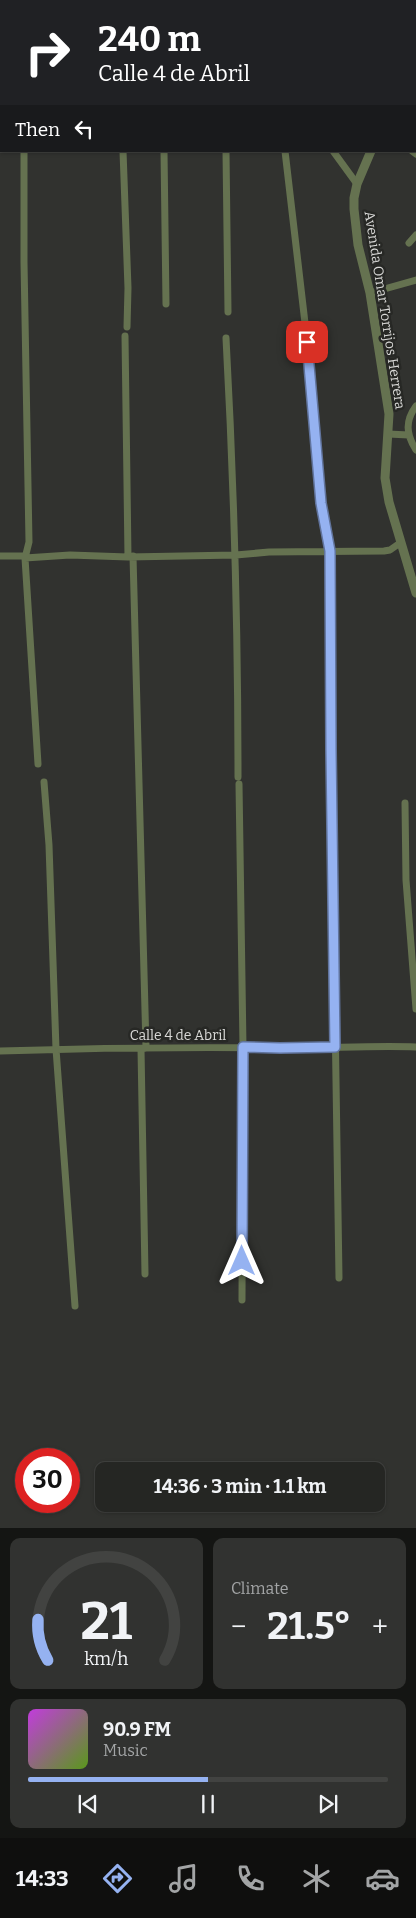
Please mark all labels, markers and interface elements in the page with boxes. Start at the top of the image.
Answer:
text: 240 m [98,18,201,60]
icon: right [15,20,80,85]
text: Calle 4 de Abril [98,60,250,87]
icon: left [70,115,98,143]
text: Then [15,118,60,141]
street label: Avenida Omar Torrijos Herrera [360,210,409,411]
pin [286,321,328,363]
icon: arrive [293,328,321,356]
street label: Calle 4 de Abril [130,1027,226,1044]
position arrow [215,1234,267,1286]
speed limit sign: 30 [15,1448,80,1513]
text: 14:36 · 3 min · 1.1 km [154,1475,326,1498]
text: Climate [231,1579,289,1598]
text: 21 [81,1590,133,1653]
text: 21.5° [267,1603,351,1649]
text: − [231,1610,246,1643]
text: + [372,1610,388,1643]
text: km/h [84,1648,129,1670]
text: 90.9 FM [103,1718,171,1741]
text: Music [103,1741,148,1760]
icon: previous [74,1790,102,1818]
icon: pause [194,1790,222,1818]
icon: next [314,1790,342,1818]
icon: directions [100,1861,135,1896]
icon: music [166,1861,201,1896]
icon: phone [233,1861,268,1896]
icon: climate [299,1861,334,1896]
icon: car [365,1861,400,1896]
text: 14:33 [16,1865,69,1892]

